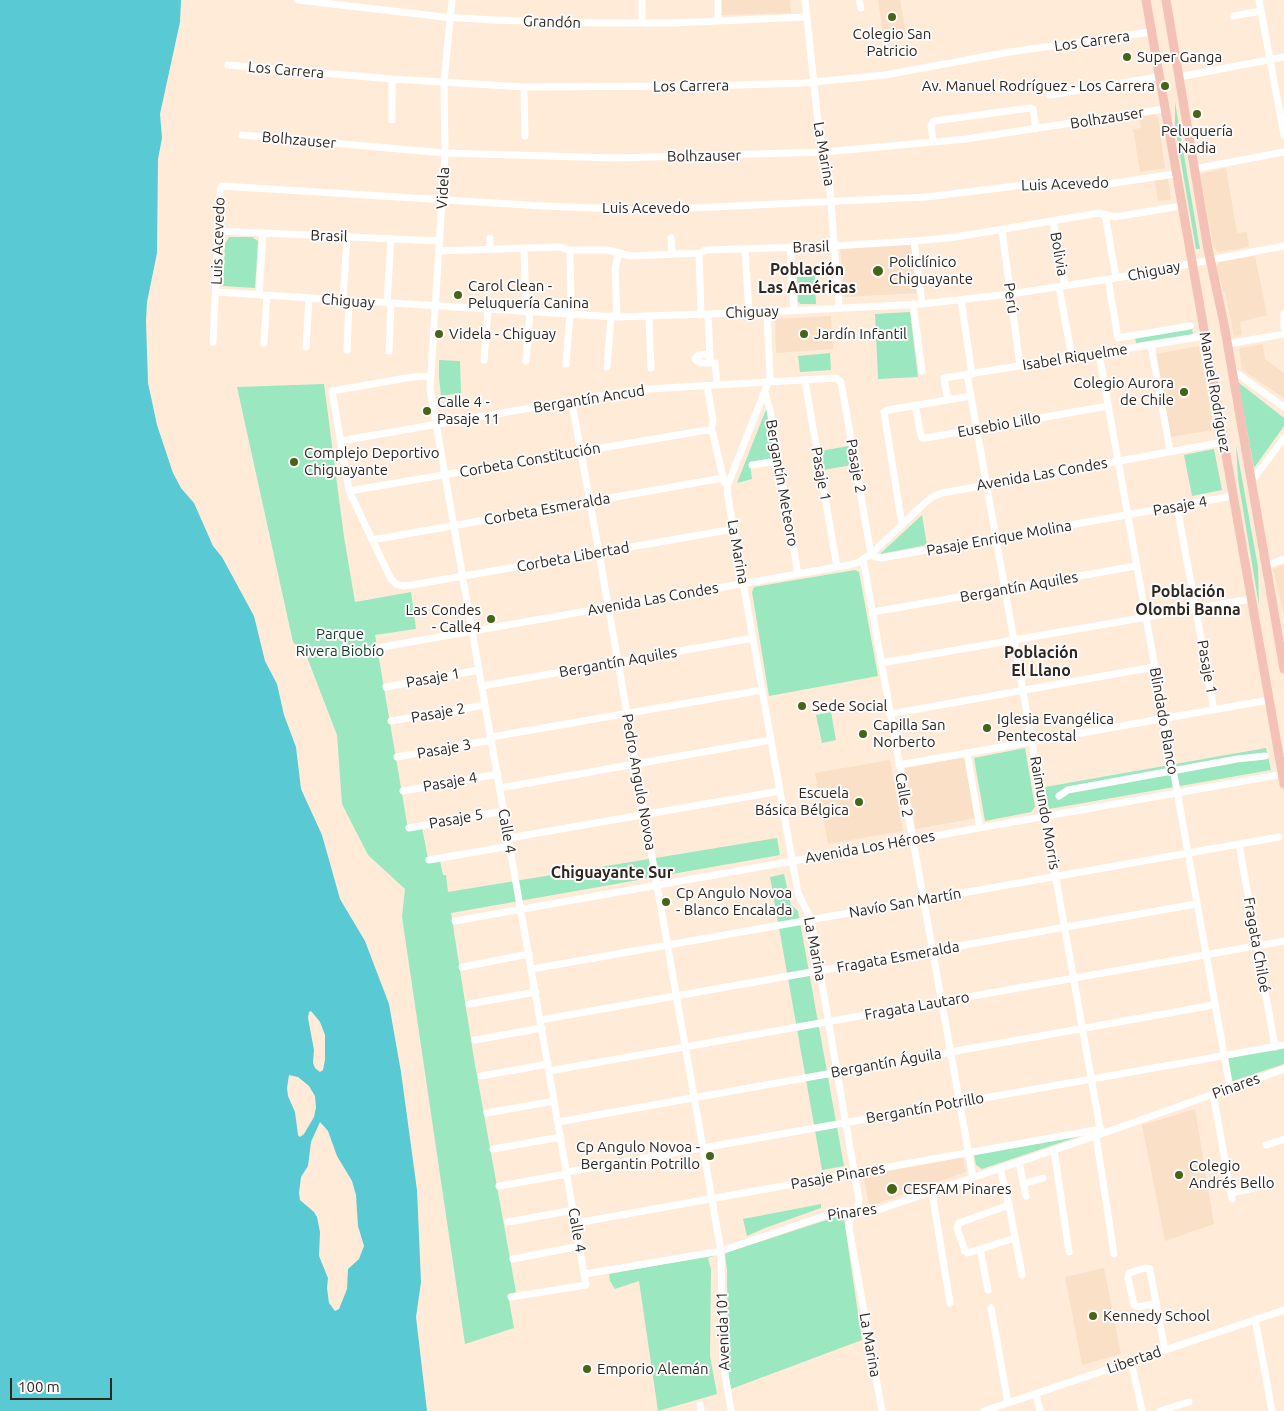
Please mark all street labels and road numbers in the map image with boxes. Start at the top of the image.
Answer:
street label: Grandón [523,12,581,32]
street label: Los Carrera [1053,27,1131,55]
street label: Los Carrera [247,58,325,82]
street label: Los Carrera [653,76,729,96]
street label: Bolhzauser [1069,103,1145,133]
street label: La Marina [809,120,839,188]
street label: Bolhzauser [261,128,337,152]
street label: Bolhzauser [667,146,741,166]
street label: Videla [433,166,453,210]
street label: Luis Acevedo [1021,173,1109,195]
street label: Luis Acevedo [207,197,229,285]
street label: Luis Acevedo [602,199,690,217]
street label: Brasil [310,226,348,246]
street label: Bolivia [1046,231,1072,277]
street label: Brasil [792,237,830,257]
street label: Chiguay [1126,257,1182,285]
street label: Perú [1000,281,1022,315]
street label: Chiguay [321,290,375,312]
street label: Chiguay [725,302,779,322]
street label: Manuel Rodríguez [1196,330,1234,454]
street label: Isabel Riquelme [1021,340,1129,374]
street label: Bergantín Ancud [532,381,646,417]
street label: Eusebio Lillo [956,409,1042,441]
street label: Bergantín Meteoro [762,418,802,548]
street label: Pasaje 2 [842,438,870,494]
street label: Corbeta Constitución [458,439,602,481]
street label: Pasaje 1 [807,446,835,502]
street label: Avenida Las Condes [975,454,1109,494]
street label: Corbeta Esmeralda [483,489,611,529]
street label: Pasaje 4 [1152,492,1208,520]
street label: Pasaje Enrique Molina [925,516,1073,560]
street label: La Marina [723,518,753,586]
street label: Corbeta Libertad [515,538,631,576]
street label: Bergantín Aquiles [959,568,1079,606]
street label: Avenida Las Condes [586,579,720,619]
street label: Pasaje 1 [1193,639,1221,695]
street label: Bergantín Aquiles [558,643,678,681]
street label: Pasaje 1 [405,664,461,692]
street label: Blindado Blanco [1146,666,1182,776]
street label: Pasaje 2 [410,699,466,727]
street label: Pedro Angulo Novoa [618,712,660,852]
street label: Pasaje 3 [416,735,472,763]
street label: Raimundo Morris [1026,755,1064,871]
street label: Pasaje 4 [422,768,478,796]
street label: Calle 2 [891,771,917,819]
street label: Pasaje 5 [428,805,484,833]
street label: Calle 4 [494,807,520,855]
street label: Avenida Los Héroes [804,827,936,867]
street label: Navío San Martín [847,884,963,922]
street label: Fragata Chiloé [1240,896,1274,994]
street label: La Marina [800,915,830,983]
street label: Fragata Esmeralda [835,937,961,977]
street label: Fragata Lautaro [863,988,971,1024]
street label: Bergantín Águila [829,1044,943,1082]
street label: Pinares [1210,1069,1262,1103]
street label: Bergantín Potrillo [865,1089,985,1127]
street label: Pasaje Pinares [789,1159,887,1193]
street label: Pinares [826,1200,878,1224]
street label: Calle 4 [564,1206,590,1254]
street label: Avenida101 [713,1291,733,1371]
street label: La Marina [855,1311,885,1379]
street label: Libertad [1104,1342,1164,1378]

